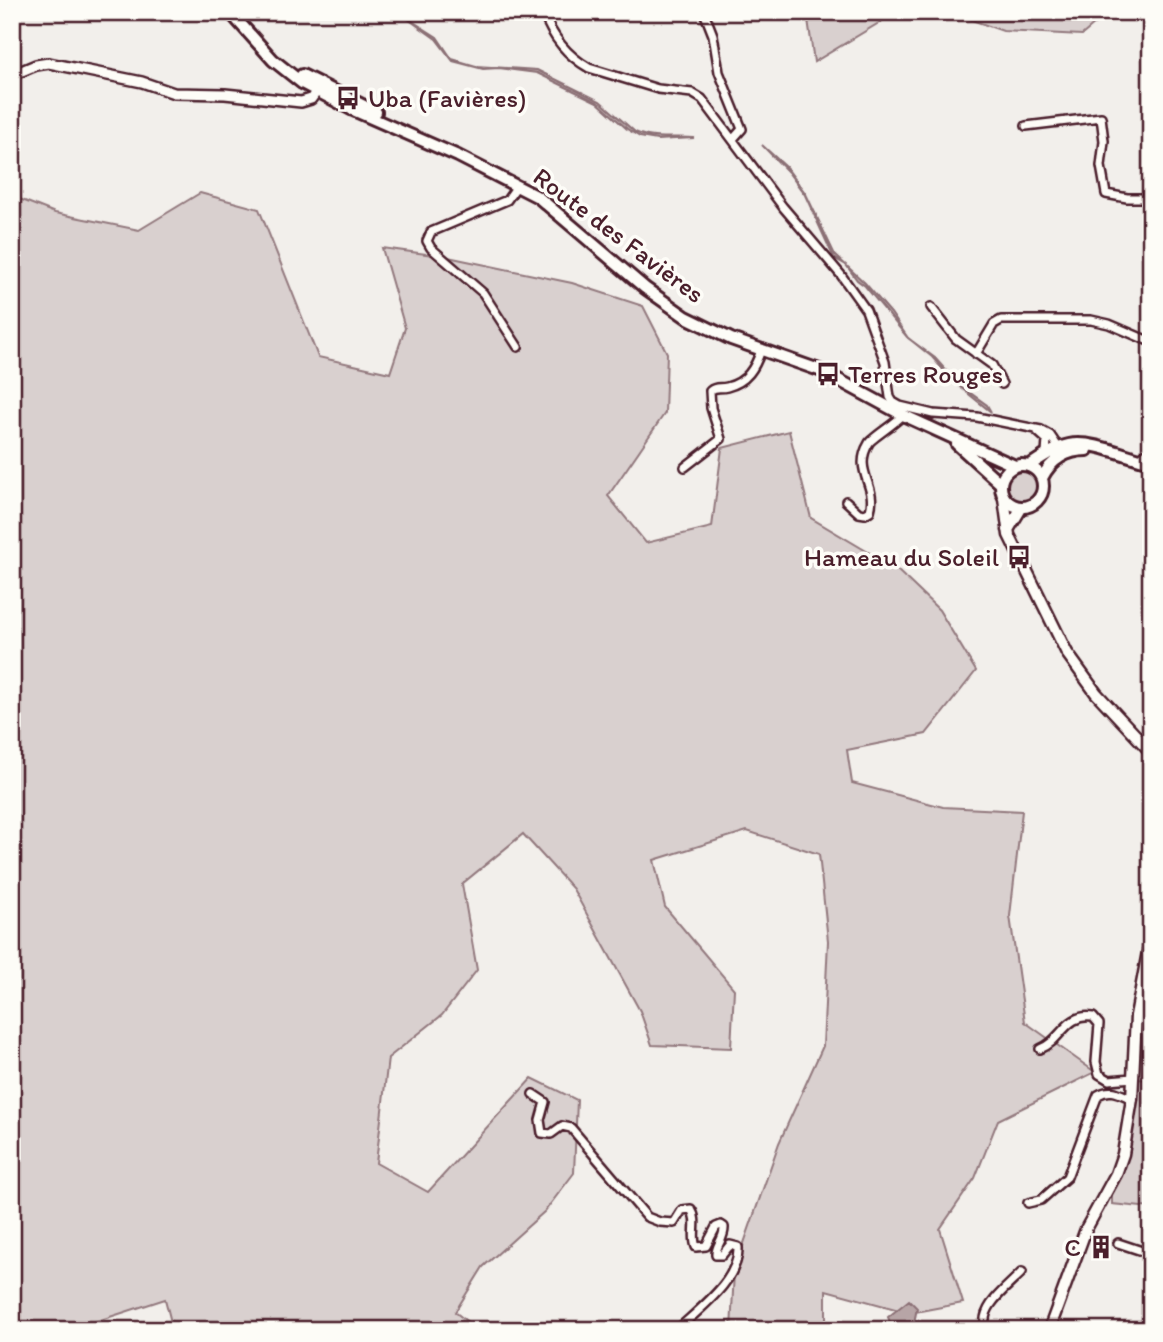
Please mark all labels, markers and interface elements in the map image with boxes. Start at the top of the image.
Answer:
place label: Uba (Favières) [368,82,527,114]
bus stop icon: Uba (Favières) [334,84,362,112]
street label: Route des Favières [527,160,711,310]
place label: Terres Rouges [848,358,1003,390]
bus stop icon: Terres Rouges [814,360,842,388]
place label: Hameau du Soleil [804,541,999,573]
bus stop icon: Hameau du Soleil [1005,543,1033,571]
place label: C [1064,1231,1081,1263]
building icon: C [1087,1233,1115,1261]

